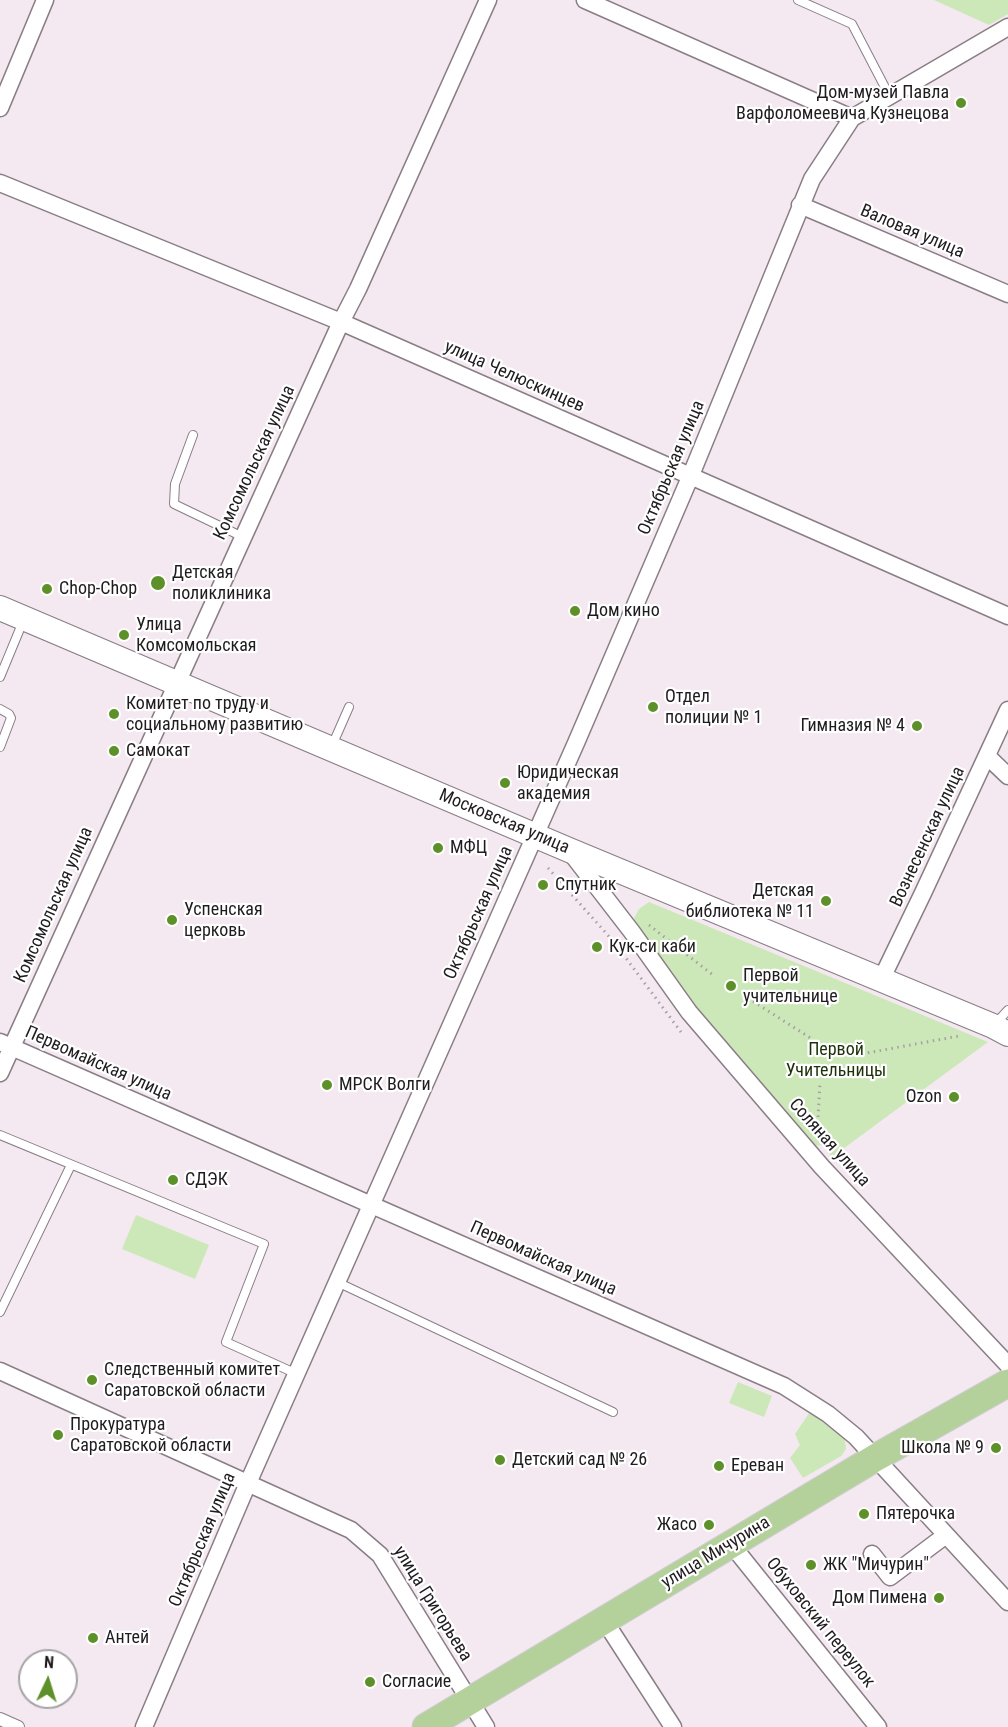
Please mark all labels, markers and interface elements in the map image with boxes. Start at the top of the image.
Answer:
place label: Дом-музей Павла Варфоломеевича Кузнецова [736,82,949,124]
marker: Дом-музей Павла Варфоломеевича Кузнецова [954,96,968,110]
street label: Валовая улица [857,200,967,264]
street label: улица Челюскинцев [441,336,587,418]
street label: Комсомольская улица [210,382,300,544]
street label: Октябрьская улица [634,398,710,538]
place label: Детская поликлиника [172,562,271,604]
marker: Детская поликлиника [149,574,167,592]
place label: Chop-Chop [59,578,137,600]
marker: Chop-Chop [40,582,54,596]
place label: Дом кино [587,600,660,622]
marker: Дом кино [568,604,582,618]
place label: Улица Комсомольская [136,614,256,656]
marker: Улица Комсомольская [117,628,131,642]
place label: Отдел полиции № 1 [665,686,762,728]
place label: Комитет по труду и социальному развитию [126,693,303,736]
marker: Отдел полиции № 1 [646,700,660,714]
marker: Комитет по труду и социальному развитию [107,707,121,721]
place label: Гимназия № 4 [800,715,905,737]
marker: Гимназия № 4 [910,719,924,733]
place label: Самокат [126,740,190,762]
marker: Самокат [107,744,121,758]
place label: Юридическая академия [517,762,619,804]
street label: Вознесенская улица [886,763,970,911]
marker: Юридическая академия [498,776,512,790]
street label: Московская улица [436,785,572,859]
street label: Комсомольская улица [10,824,98,986]
place label: МФЦ [450,837,487,859]
marker: МФЦ [431,841,445,855]
street label: Октябрьская улица [440,843,518,983]
place label: Спутник [555,874,616,896]
marker: Спутник [536,878,550,892]
place label: Детская библиотека № 11 [686,880,814,922]
marker: Детская библиотека № 11 [819,894,833,908]
place label: Успенская церковь [184,899,263,942]
marker: Успенская церковь [165,913,179,927]
place label: Кук-си каби [609,936,696,958]
marker: Кук-си каби [590,940,604,954]
place label: Первой учительнице [743,965,838,1008]
marker: Первой учительнице [724,979,738,993]
street label: Первомайская улица [21,1022,175,1106]
park label: Первой Учительницы [786,1039,886,1082]
place label: МРСК Волги [339,1074,431,1096]
marker: МРСК Волги [320,1078,334,1092]
place label: Ozon [906,1086,942,1108]
marker: Ozon [947,1090,961,1104]
street label: Соляная улица [784,1094,874,1192]
place label: СДЭК [185,1169,228,1191]
marker: СДЭК [166,1173,180,1187]
street label: Первомайская улица [466,1217,620,1301]
place label: Следственный комитет Саратовской области [104,1359,280,1402]
marker: Следственный комитет Саратовской области [85,1373,99,1387]
place label: Прокуратура Саратовской области [70,1414,231,1456]
marker: Прокуратура Саратовской области [51,1428,65,1442]
place label: Школа № 9 [901,1437,984,1459]
marker: Школа № 9 [989,1441,1003,1455]
place label: Детский сад № 26 [512,1449,647,1471]
marker: Детский сад № 26 [493,1453,507,1467]
place label: Ереван [731,1455,784,1477]
marker: Ереван [712,1459,726,1473]
street label: Октябрьская улица [165,1470,241,1610]
place label: Пятерочка [876,1503,955,1525]
marker: Пятерочка [857,1507,871,1521]
street label: улица Мичурина [658,1512,774,1594]
place label: Жасо [657,1514,697,1536]
marker: Жасо [702,1518,716,1532]
street label: улица Григорьева [388,1542,476,1666]
street label: Обуховский переулок [761,1554,879,1692]
place label: ЖК "Мичурин" [823,1554,929,1576]
marker: ЖК "Мичурин" [804,1558,818,1572]
place label: Дом Пимена [832,1587,927,1609]
marker: Дом Пимена [932,1591,946,1605]
place label: Антей [105,1627,149,1649]
marker: Антей [86,1631,100,1645]
north arrow [18,1649,78,1709]
text: N [44,1653,55,1672]
place label: Согласие [382,1671,451,1693]
marker: Согласие [363,1675,377,1689]

